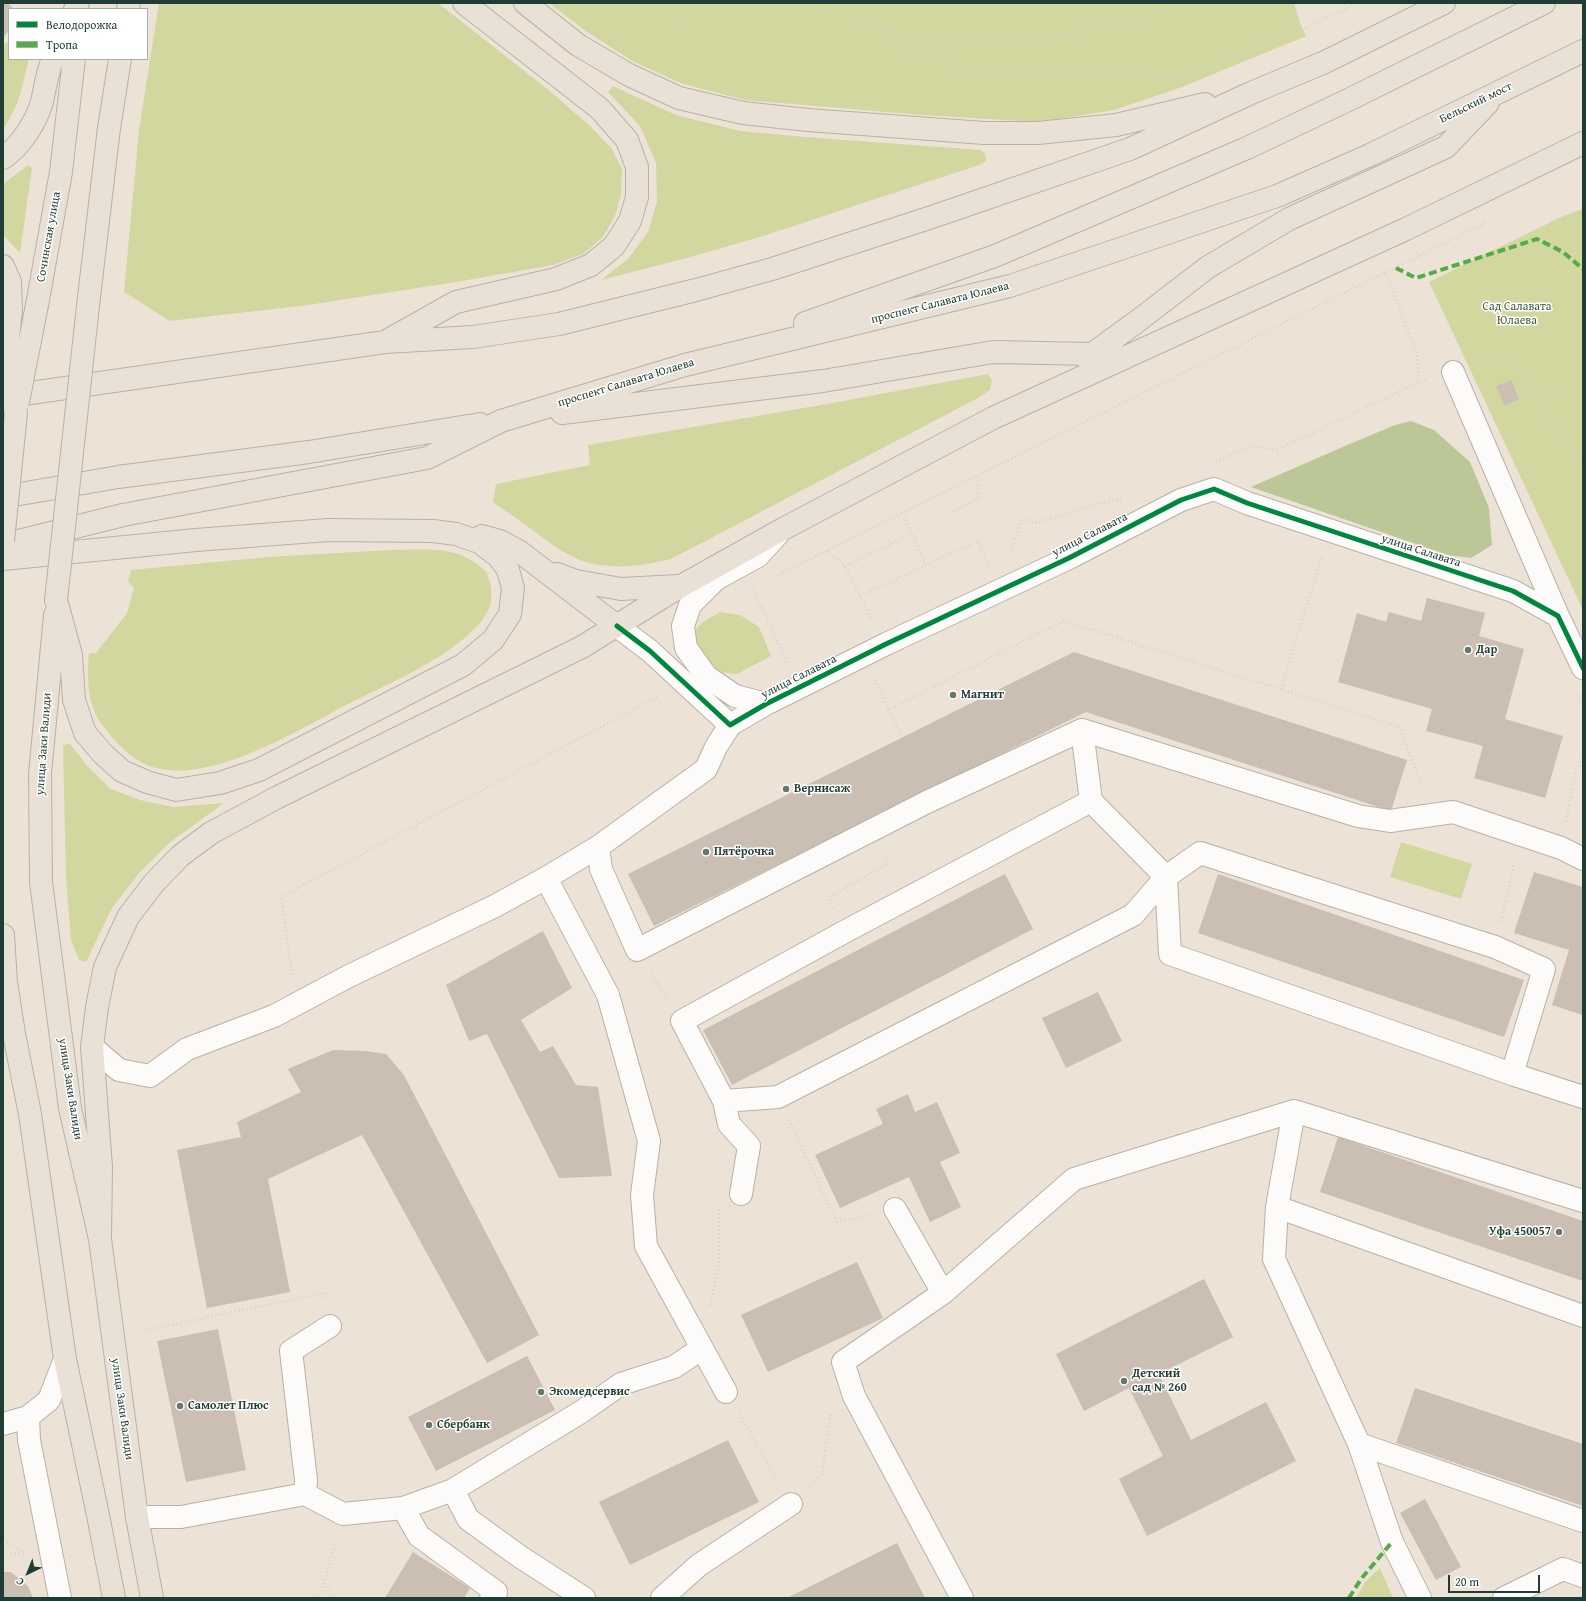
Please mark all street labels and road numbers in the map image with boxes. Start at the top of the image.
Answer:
street label: Бельский мост [1437,79,1515,127]
street label: Сочинская улица [34,191,64,283]
street label: проспект Салавата Юлаева [869,279,1011,327]
street label: проспект Салавата Юлаева [556,355,696,411]
street label: улица Салавата [1050,510,1130,560]
street label: улица Салавата [1379,531,1463,571]
street label: улица Салавата [759,652,839,702]
street label: улица Заки Валиди [33,692,55,796]
street label: улица Заки Валиди [55,1037,85,1141]
street label: улица Заки Валиди [108,1357,136,1461]

